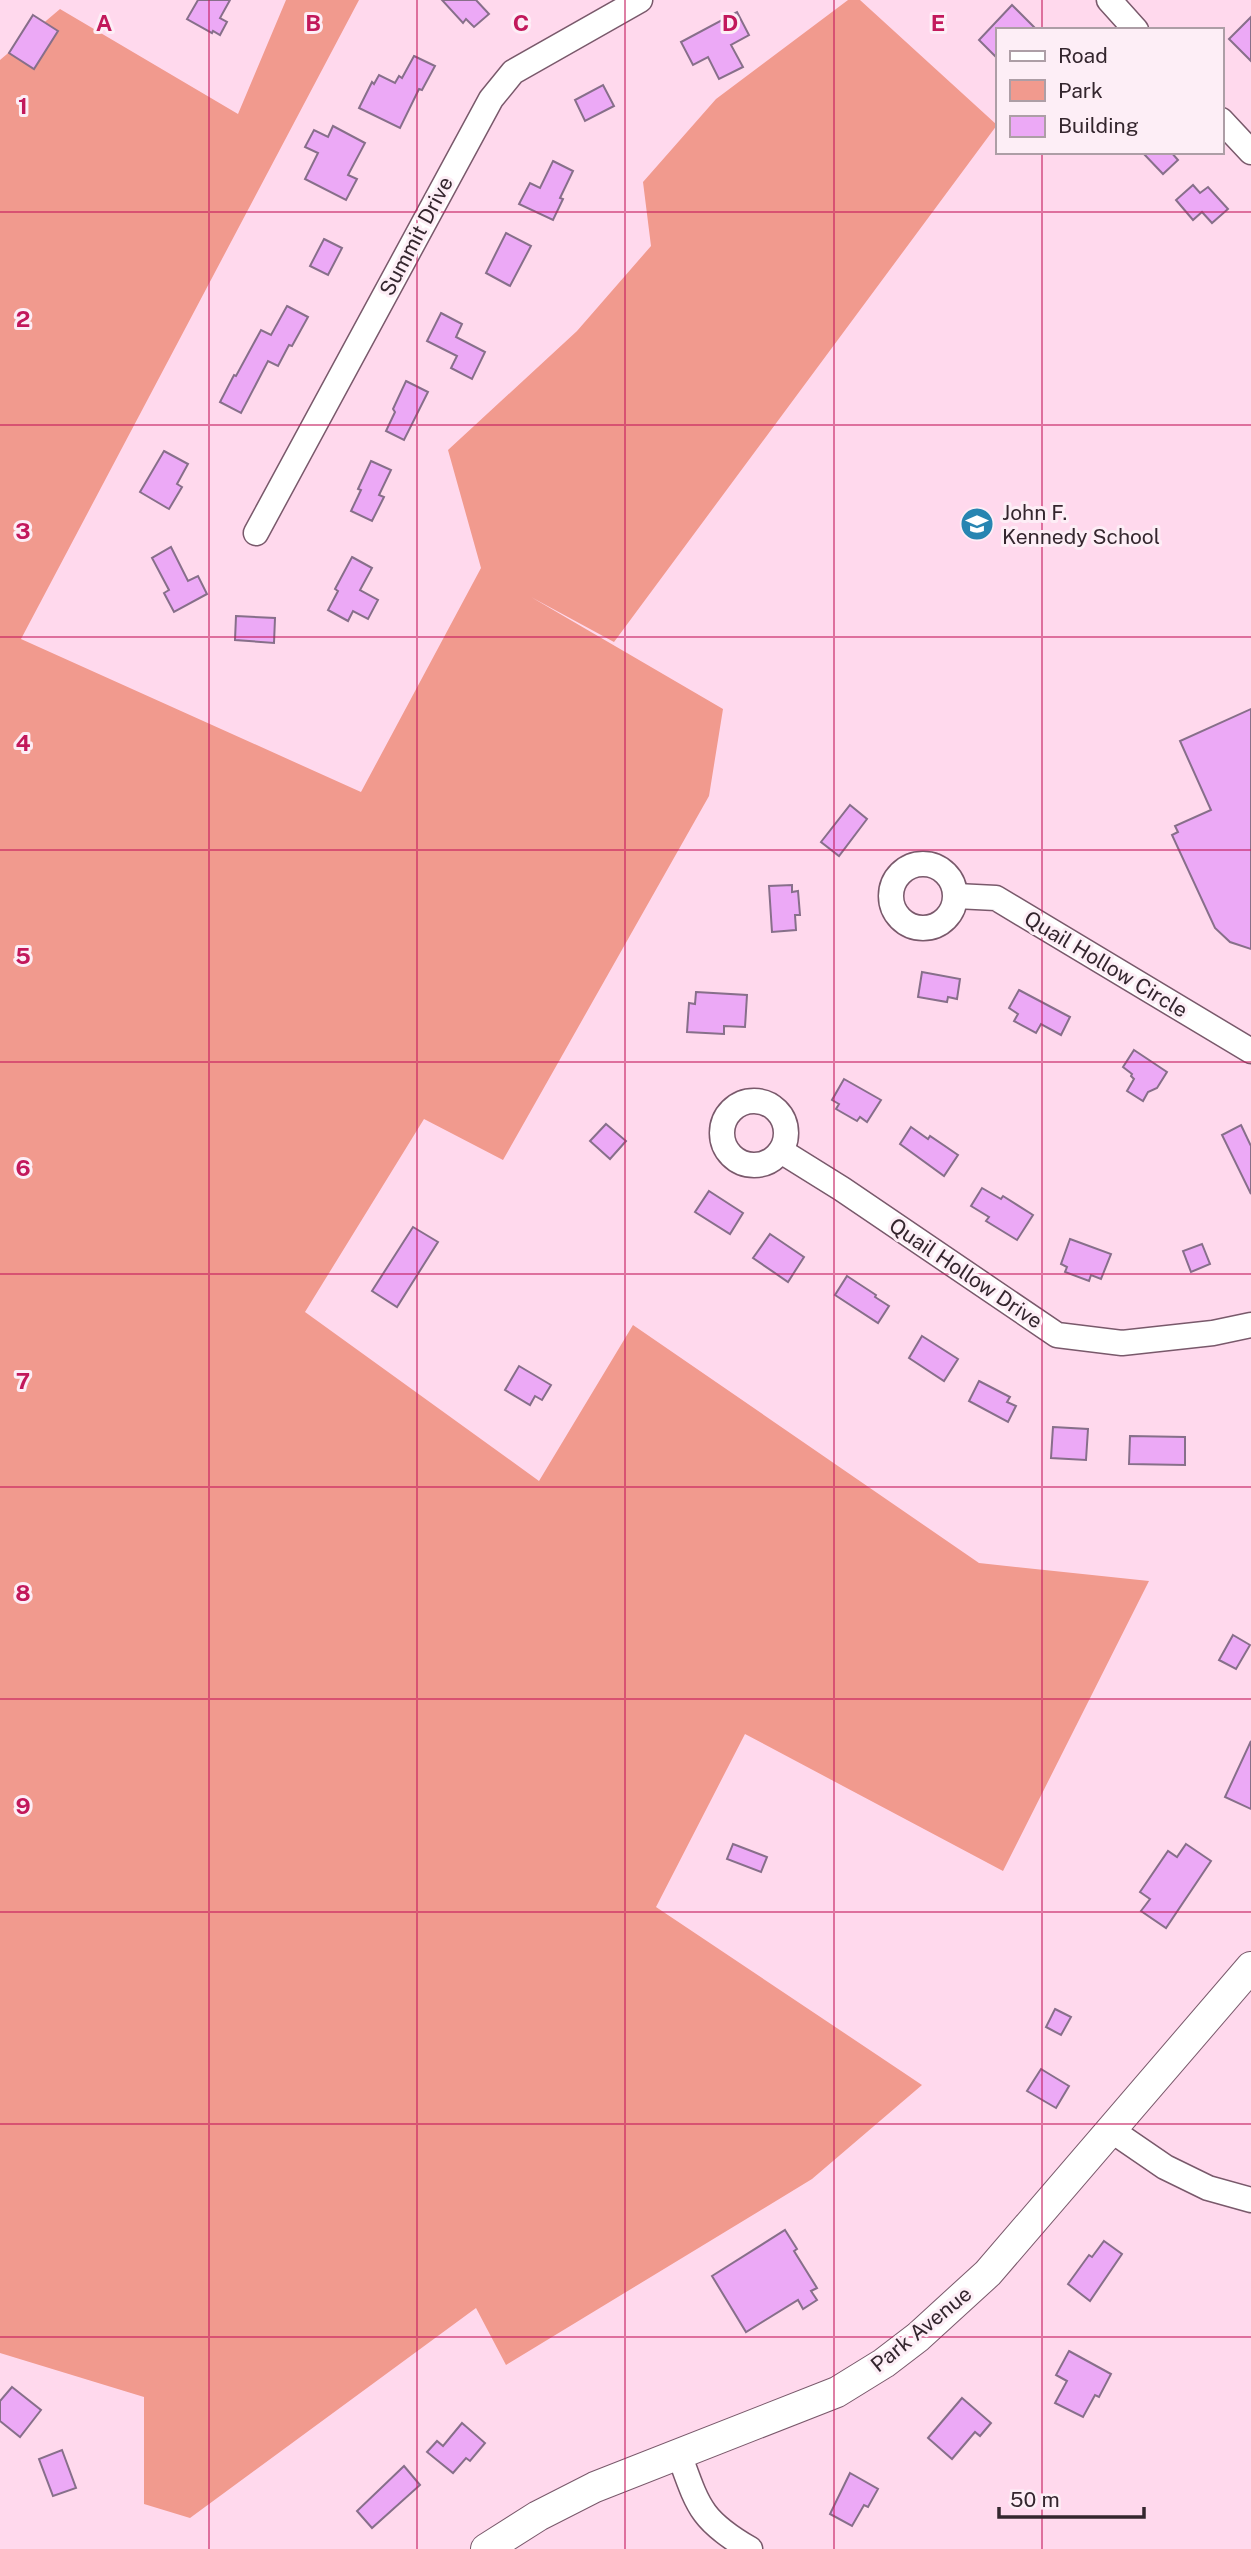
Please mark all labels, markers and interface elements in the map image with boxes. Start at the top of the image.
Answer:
text: A [96,9,113,36]
text: B [305,9,321,36]
text: C [513,9,529,36]
text: D [722,9,738,36]
text: E [931,9,945,36]
legend [996,28,1223,154]
text: Road [1058,43,1108,68]
text: Park [1058,78,1103,103]
text: 1 [18,92,28,119]
text: Building [1058,113,1139,138]
street label: Summit Drive [374,172,458,300]
text: 2 [16,305,30,332]
place label: John F. Kennedy School [1002,500,1160,549]
school or university icon: John F. Kennedy School [958,505,996,543]
text: 3 [15,517,31,544]
text: 4 [15,729,31,756]
street label: Quail Hollow Circle [1020,905,1192,1023]
text: 5 [15,942,31,969]
text: 6 [15,1154,31,1181]
street label: Quail Hollow Drive [885,1212,1047,1334]
text: 7 [16,1367,30,1394]
text: 8 [15,1579,31,1606]
text: 9 [15,1792,31,1819]
street label: Park Avenue [866,2281,976,2377]
scale bar [999,2476,1144,2520]
text: 50 m [1010,2487,1060,2512]

